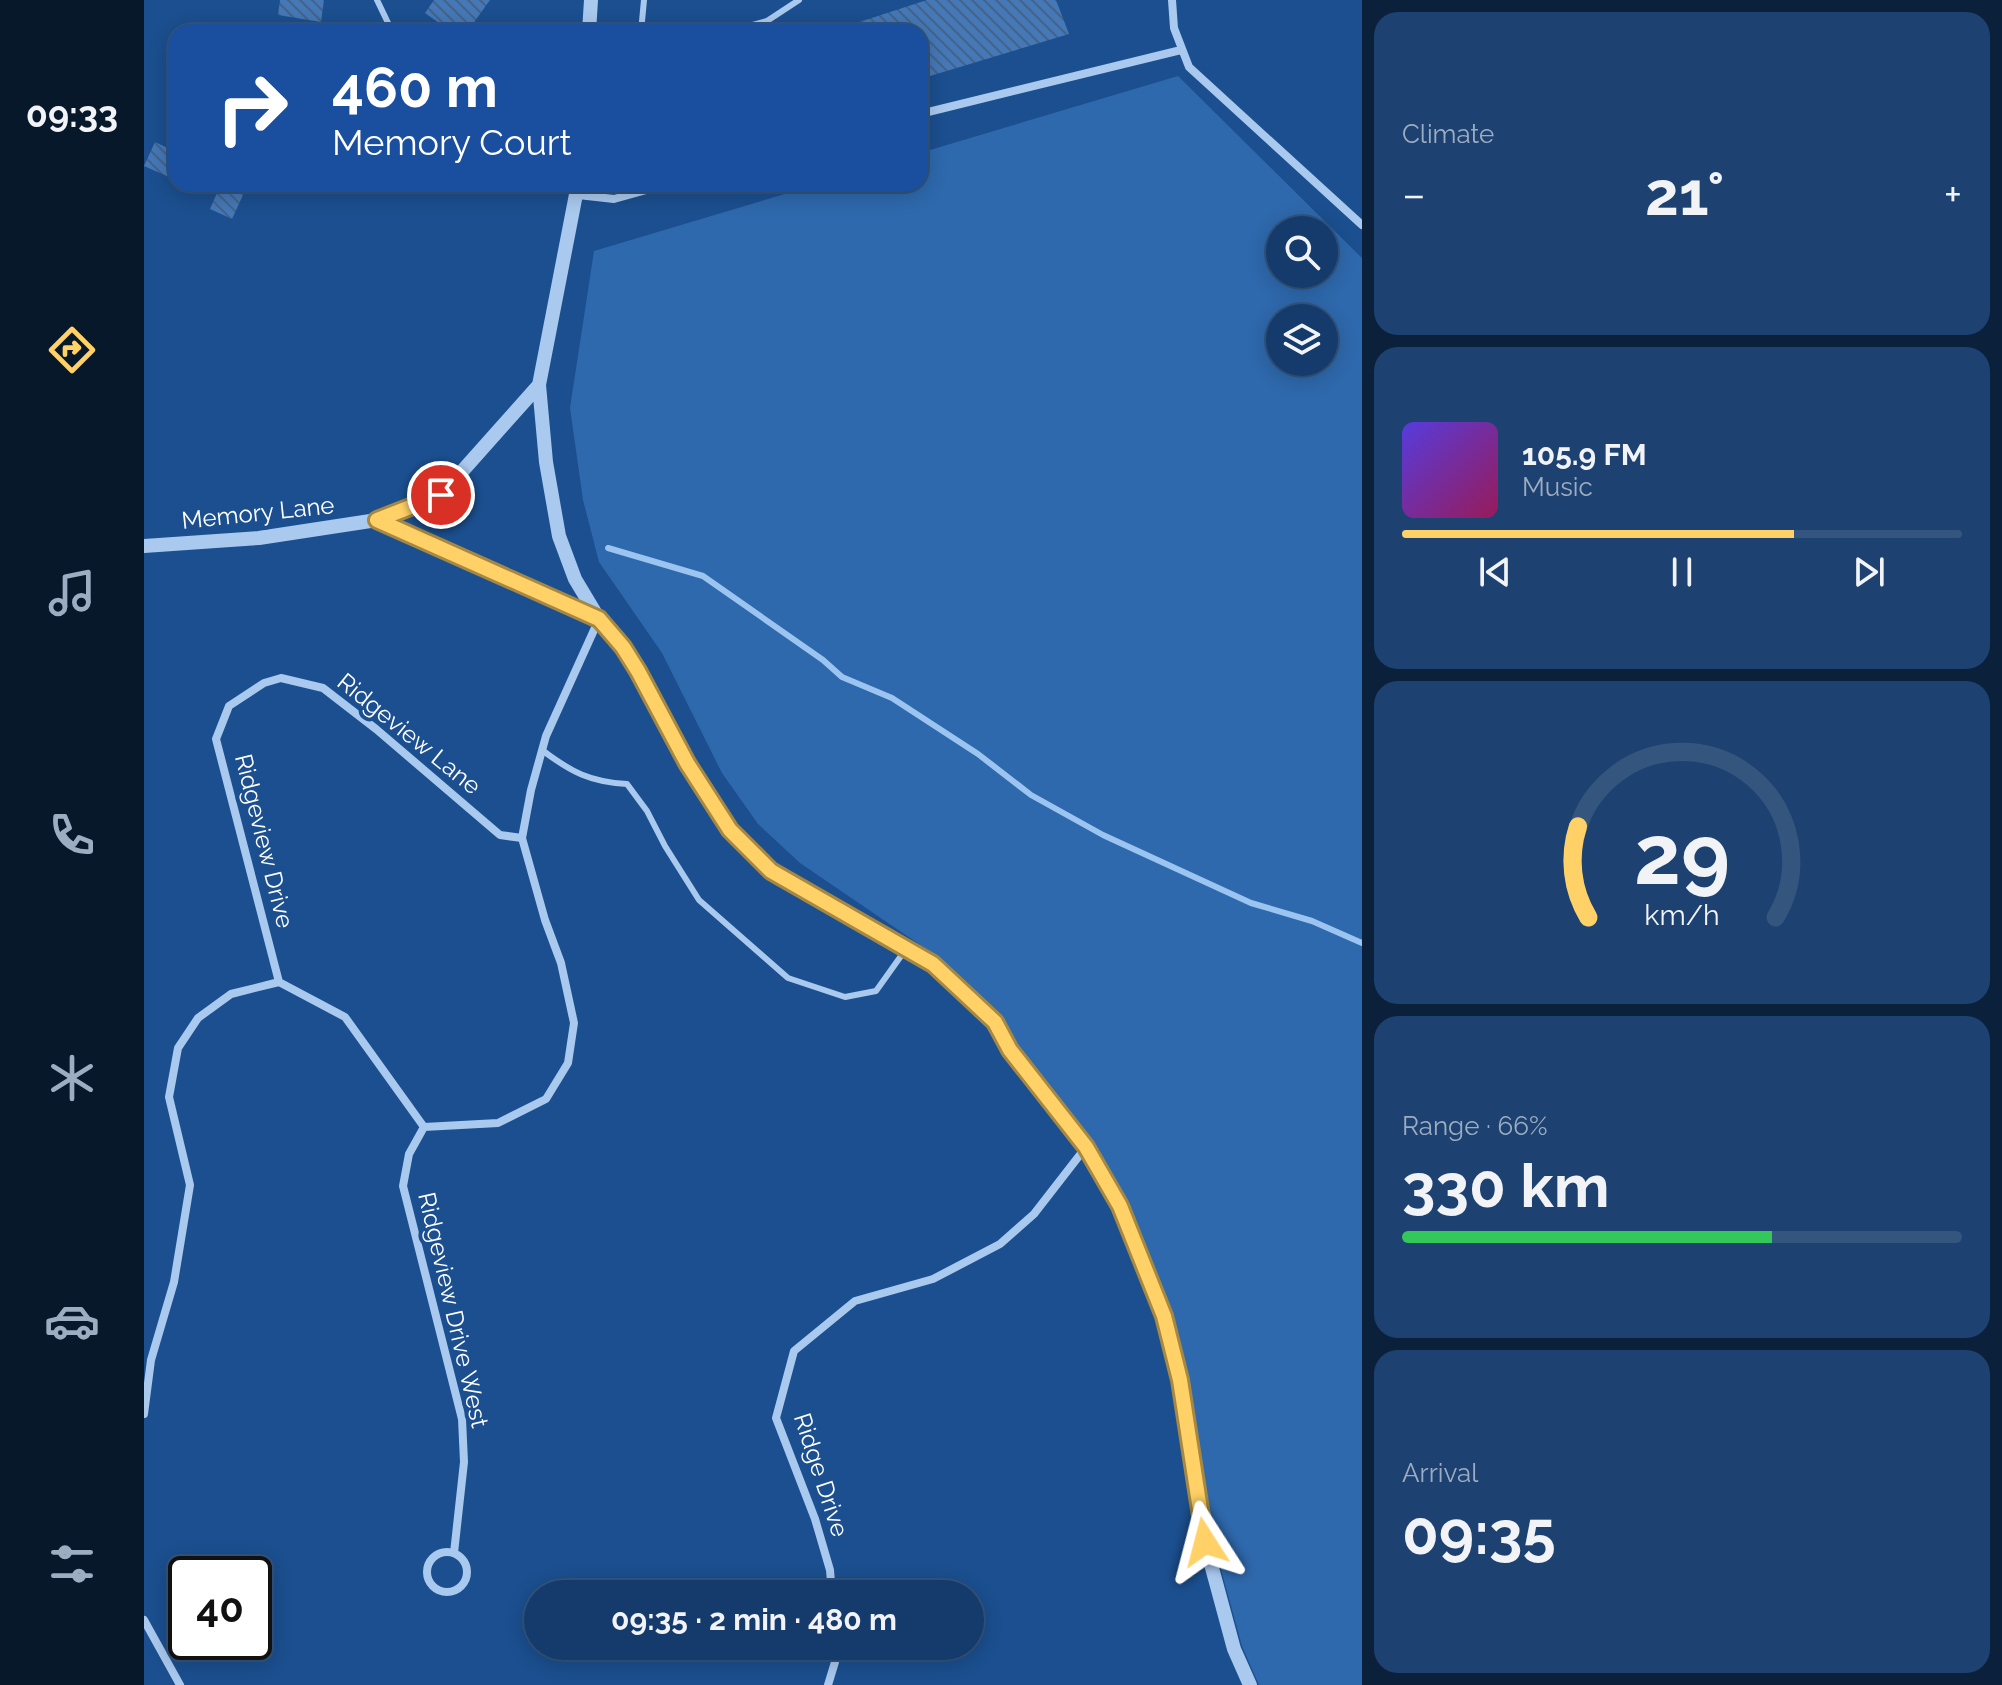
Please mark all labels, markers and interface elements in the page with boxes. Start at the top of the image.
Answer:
text: 460 m [332,54,498,120]
icon: right [200,56,304,160]
text: 09:33 [26,93,118,135]
text: Climate [1402,119,1494,149]
text: Memory Court [332,121,571,163]
text: 21° [1645,159,1724,229]
text: − [1402,169,1426,220]
text: + [1944,169,1962,220]
map controls [1266,216,1338,376]
button: search [1266,216,1338,288]
button: layers [1266,304,1338,376]
icon: directions [44,322,100,378]
text: 105.9 FM [1522,437,1647,472]
pin [407,461,475,529]
text: Music [1522,472,1593,502]
icon: arrive [419,473,463,517]
street label: Memory Lane [180,490,336,535]
icon: previous [1473,550,1517,594]
icon: pause [1660,550,1704,594]
icon: next [1847,550,1891,594]
icon: music [44,565,100,621]
street label: Ridgeview Lane [332,667,487,800]
street label: Ridgeview Drive [229,751,300,931]
text: 29 [1634,806,1730,903]
icon: phone [44,807,100,863]
text: km/h [1644,899,1720,933]
icon: climate [44,1050,100,1106]
text: Range · 66% [1402,1111,1548,1141]
text: 330 km [1402,1151,1610,1221]
street label: Ridgeview Drive West [412,1189,495,1430]
icon: car [44,1293,100,1349]
street label: Ridge Drive [788,1409,855,1540]
text: Arrival [1402,1458,1478,1488]
text: 09:35 [1402,1498,1556,1568]
position arrow [1163,1500,1247,1584]
icon: filters [44,1536,100,1592]
speed limit sign: 40 [168,1556,272,1660]
text: 09:35 · 2 min · 480 m [611,1602,897,1637]

